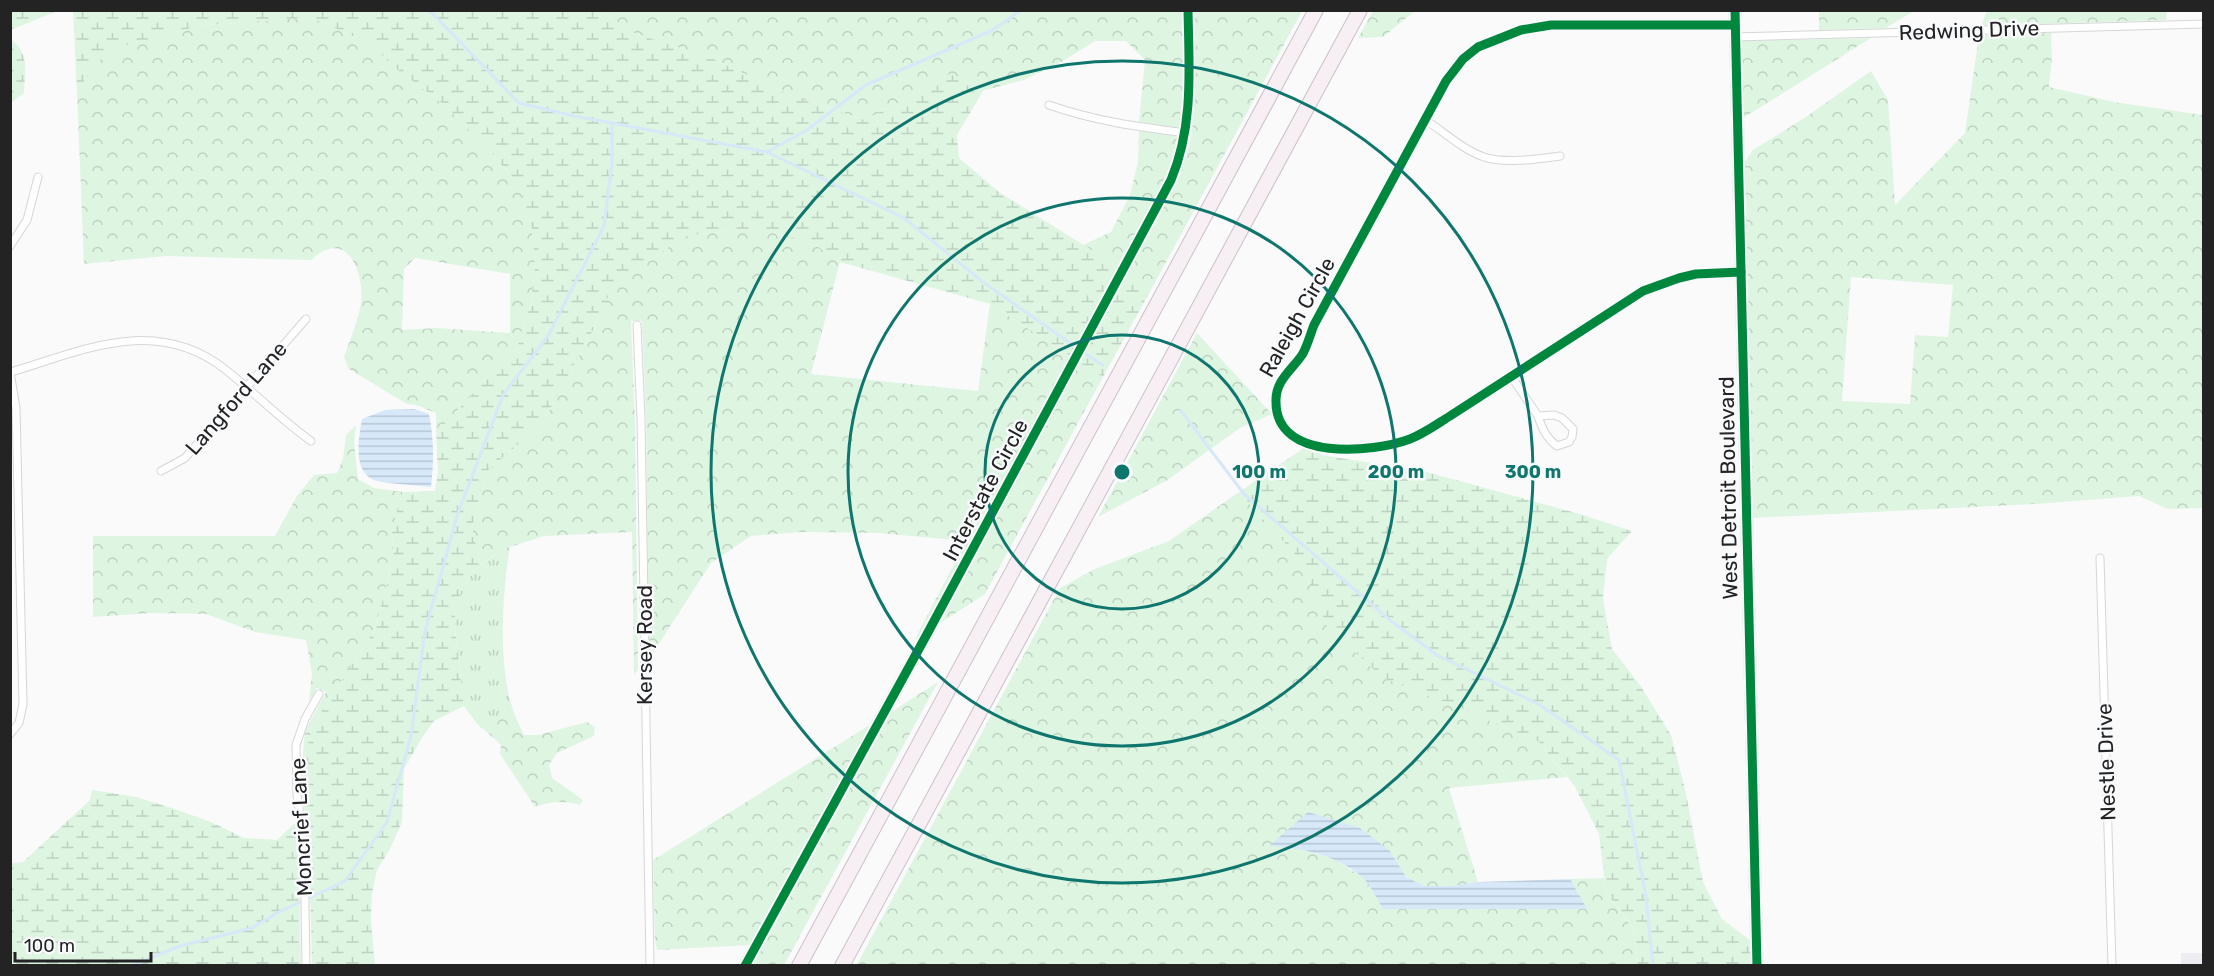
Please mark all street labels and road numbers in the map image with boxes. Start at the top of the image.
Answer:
street label: Redwing Drive [1898,15,2040,45]
street label: Raleigh Circle [1254,253,1340,381]
street label: Langford Lane [180,336,292,460]
street label: West Detroit Boulevard [1714,376,1742,600]
street label: Interstate Circle [937,415,1033,565]
street label: Kersey Road [632,585,657,705]
street label: Nestle Drive [2091,703,2121,821]
street label: Moncrief Lane [285,757,317,897]

